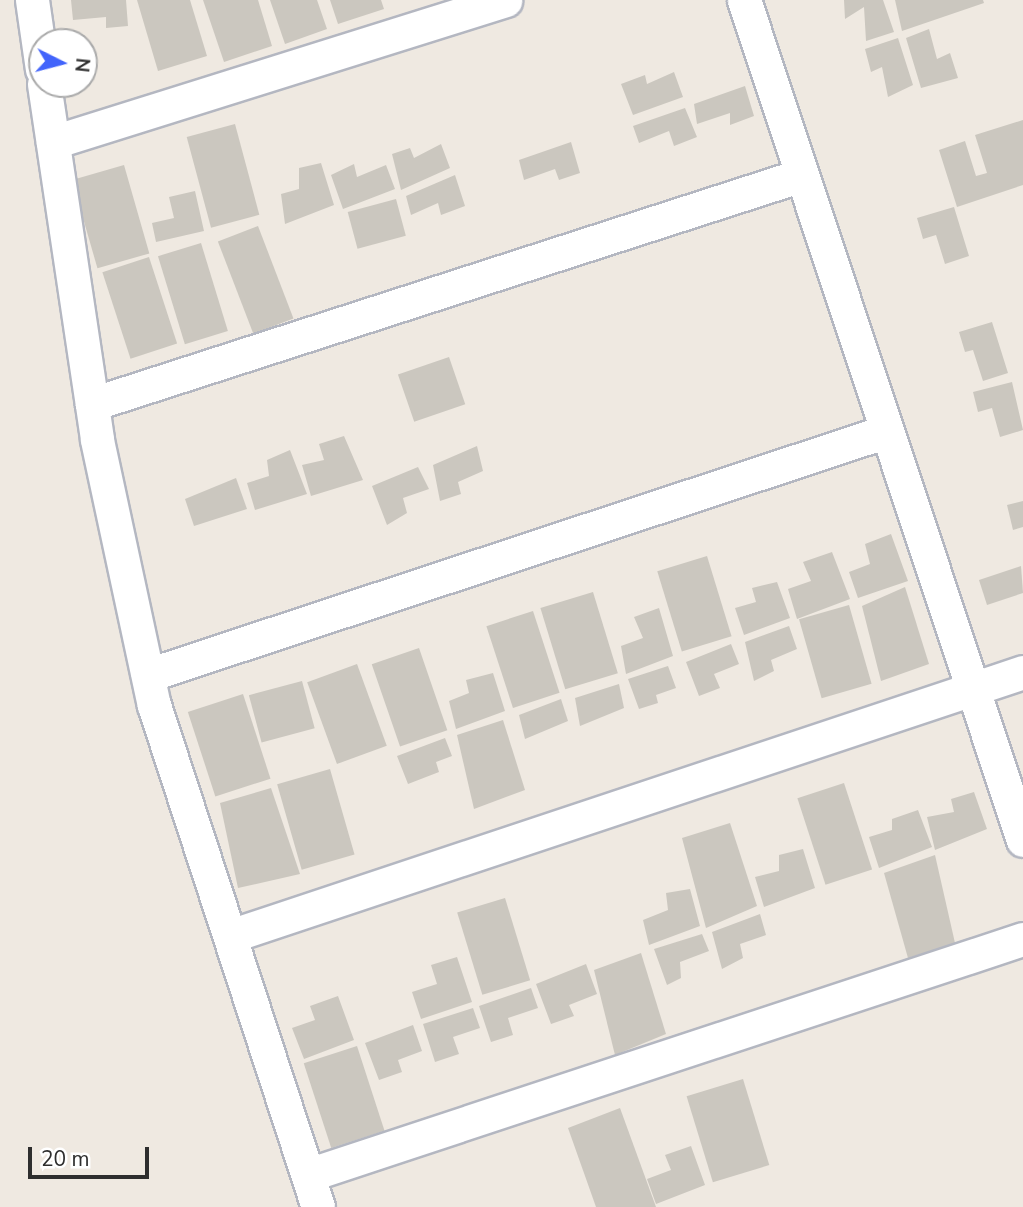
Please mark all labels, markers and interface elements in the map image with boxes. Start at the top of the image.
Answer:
north arrow [28,28,98,98]
text: N [68,57,96,73]
scale bar [32,1134,152,1178]
text: 20 m [41,1145,90,1173]

